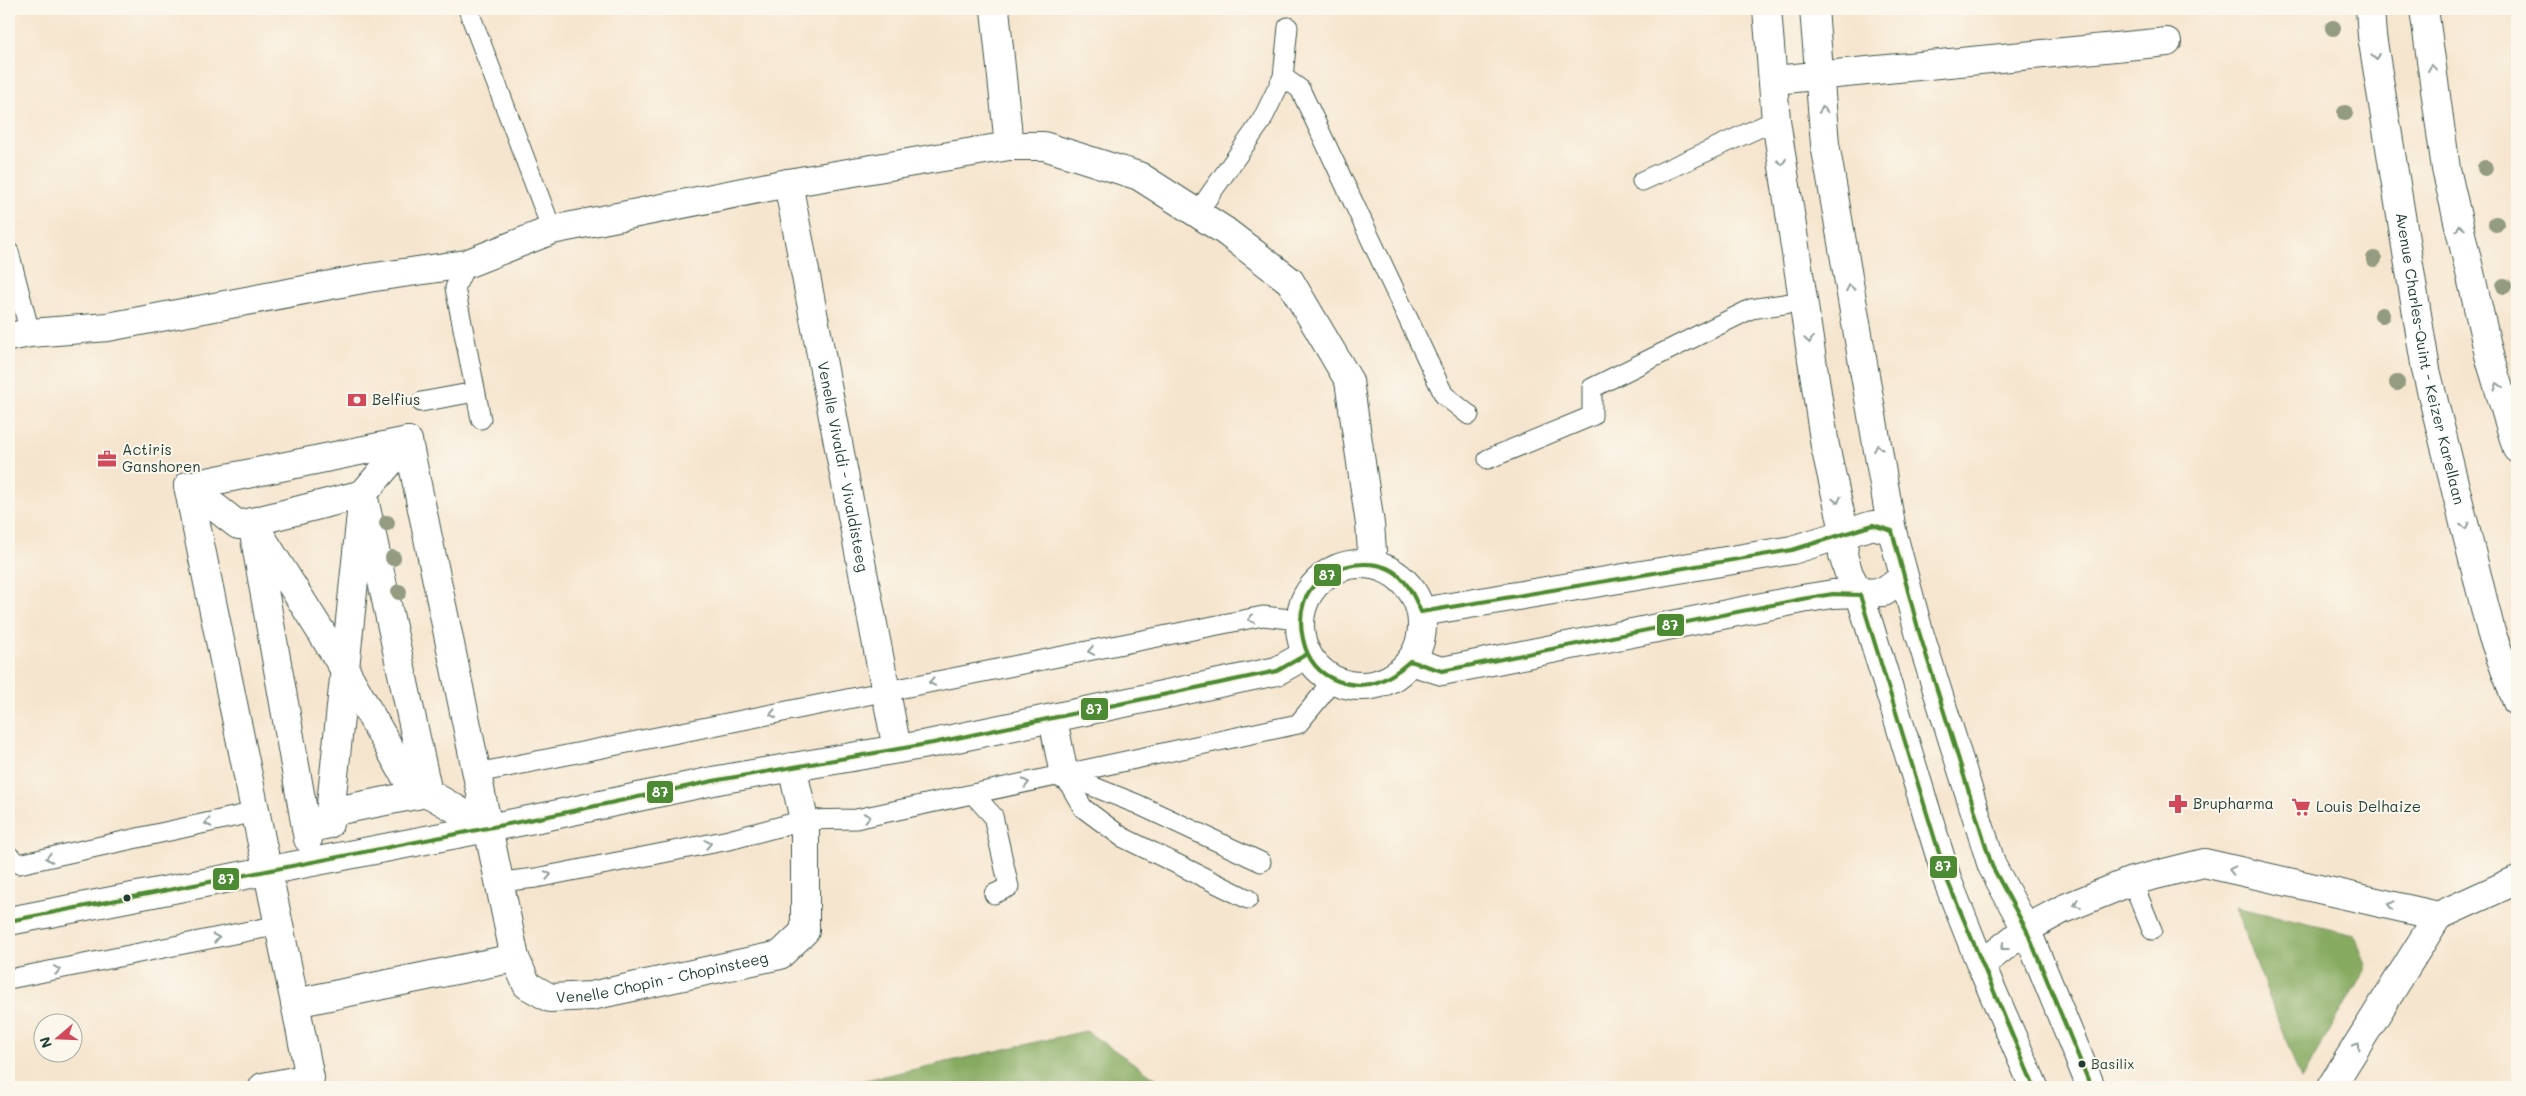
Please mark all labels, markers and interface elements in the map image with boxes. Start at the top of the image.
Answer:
one-way arrow [2370,53,2380,62]
one-way arrow [2427,64,2438,72]
one-way arrow [1817,106,1828,114]
one-way arrow [1777,157,1787,166]
street label: Avenue Charles-Quint - Keizer Karellaan [2392,211,2470,507]
one-way arrow [2455,224,2466,232]
one-way arrow [1846,284,1856,292]
one-way arrow [1803,336,1814,344]
street label: Venelle Vivaldi - Vivaldisteeg [814,360,874,574]
one-way arrow [2494,382,2504,390]
bank icon: Belfius [346,389,368,411]
place label: Belfius [372,389,420,409]
place label: Actiris Ganshoren [122,439,201,476]
one-way arrow [1873,444,1883,452]
office icon: Actiris Ganshoren [96,448,118,470]
one-way arrow [1831,495,1842,504]
one-way arrow [2459,521,2470,530]
line badge: 87 [1313,563,1342,587]
text: 87 [1319,565,1335,584]
one-way arrow [1246,613,1255,624]
line badge: 87 [1656,613,1685,637]
text: 87 [1662,615,1678,634]
one-way arrow [1087,645,1096,655]
one-way arrow [928,677,936,687]
line badge: 87 [1080,697,1109,721]
text: 87 [1086,699,1102,718]
one-way arrow [768,708,777,719]
one-way arrow [1021,778,1030,788]
line badge: 87 [646,780,674,804]
text: 87 [652,782,668,801]
pharmacy icon: Brupharma [2167,793,2189,815]
place label: Brupharma [2193,793,2274,813]
supermarket icon: Louis Delhaize [2290,796,2312,818]
place label: Louis Delhaize [2316,796,2421,816]
one-way arrow [862,812,871,823]
one-way arrow [203,817,212,828]
one-way arrow [703,839,712,850]
one-way arrow [45,852,54,863]
line badge: 87 [1929,855,1958,879]
text: 87 [1935,856,1951,875]
one-way arrow [2228,865,2237,876]
line badge: 87 [212,867,240,891]
text: 87 [218,869,234,888]
one-way arrow [544,871,553,881]
unlabelled marker [122,893,132,903]
one-way arrow [2073,897,2082,908]
one-way arrow [2386,901,2395,911]
one-way arrow [212,933,220,943]
one-way arrow [2001,941,2010,949]
street label: Venelle Chopin - Chopinsteeg [556,947,770,1007]
one-way arrow [52,965,61,976]
north arrow [32,1014,82,1064]
text: N [35,1034,56,1051]
one-way arrow [2350,1042,2360,1051]
place label: Basilix [2091,1054,2134,1073]
marker: Basilix [2077,1059,2087,1069]

